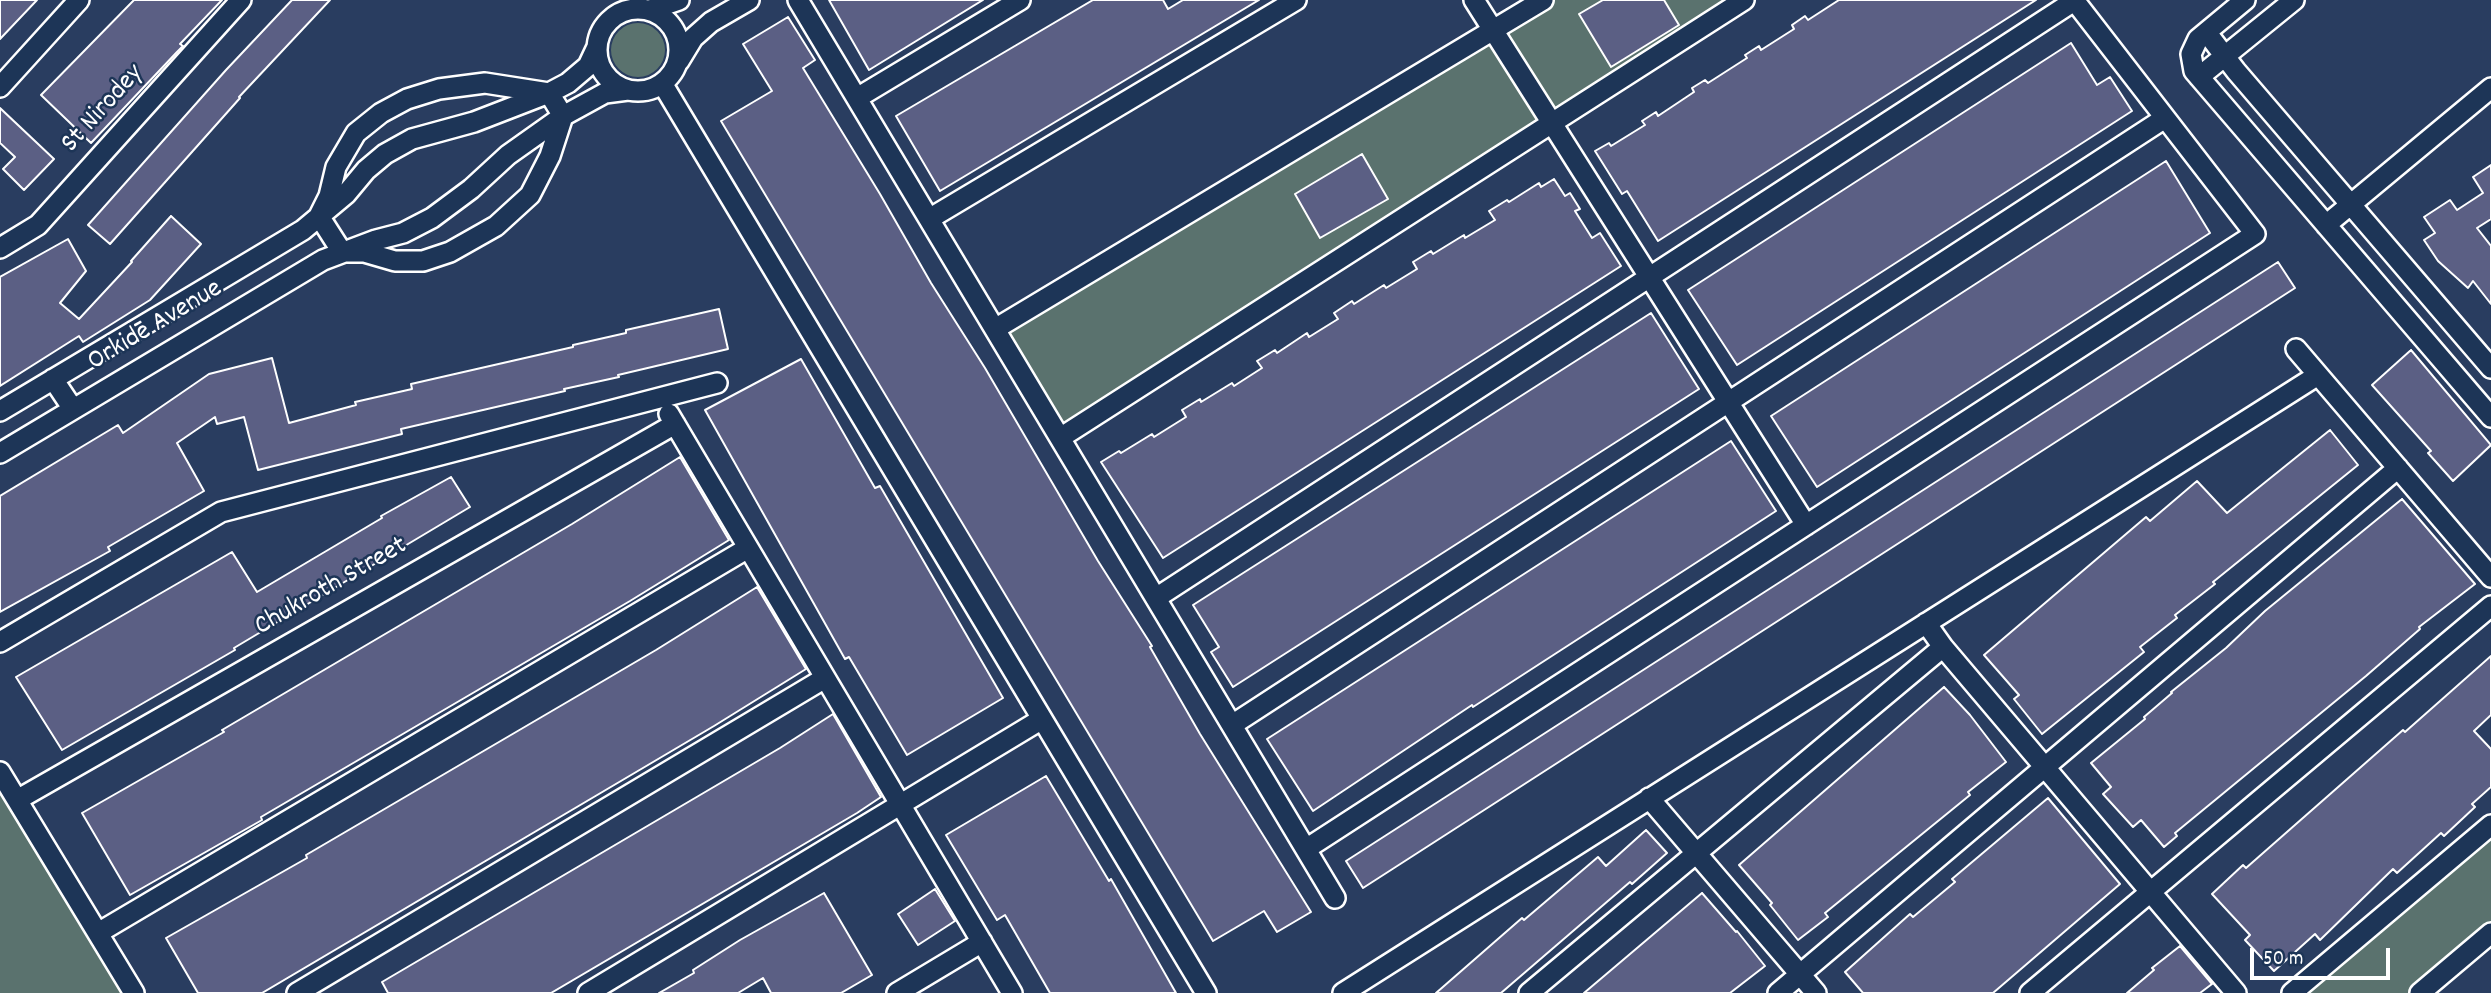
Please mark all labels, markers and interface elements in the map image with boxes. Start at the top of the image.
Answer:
street label: St Nirodey [55,59,153,161]
street label: Orkidē Avenue [83,274,229,380]
street label: Chukroth Street [250,531,414,645]
scale bar [2253,934,2393,978]
text: 50 m [2263,945,2303,975]

